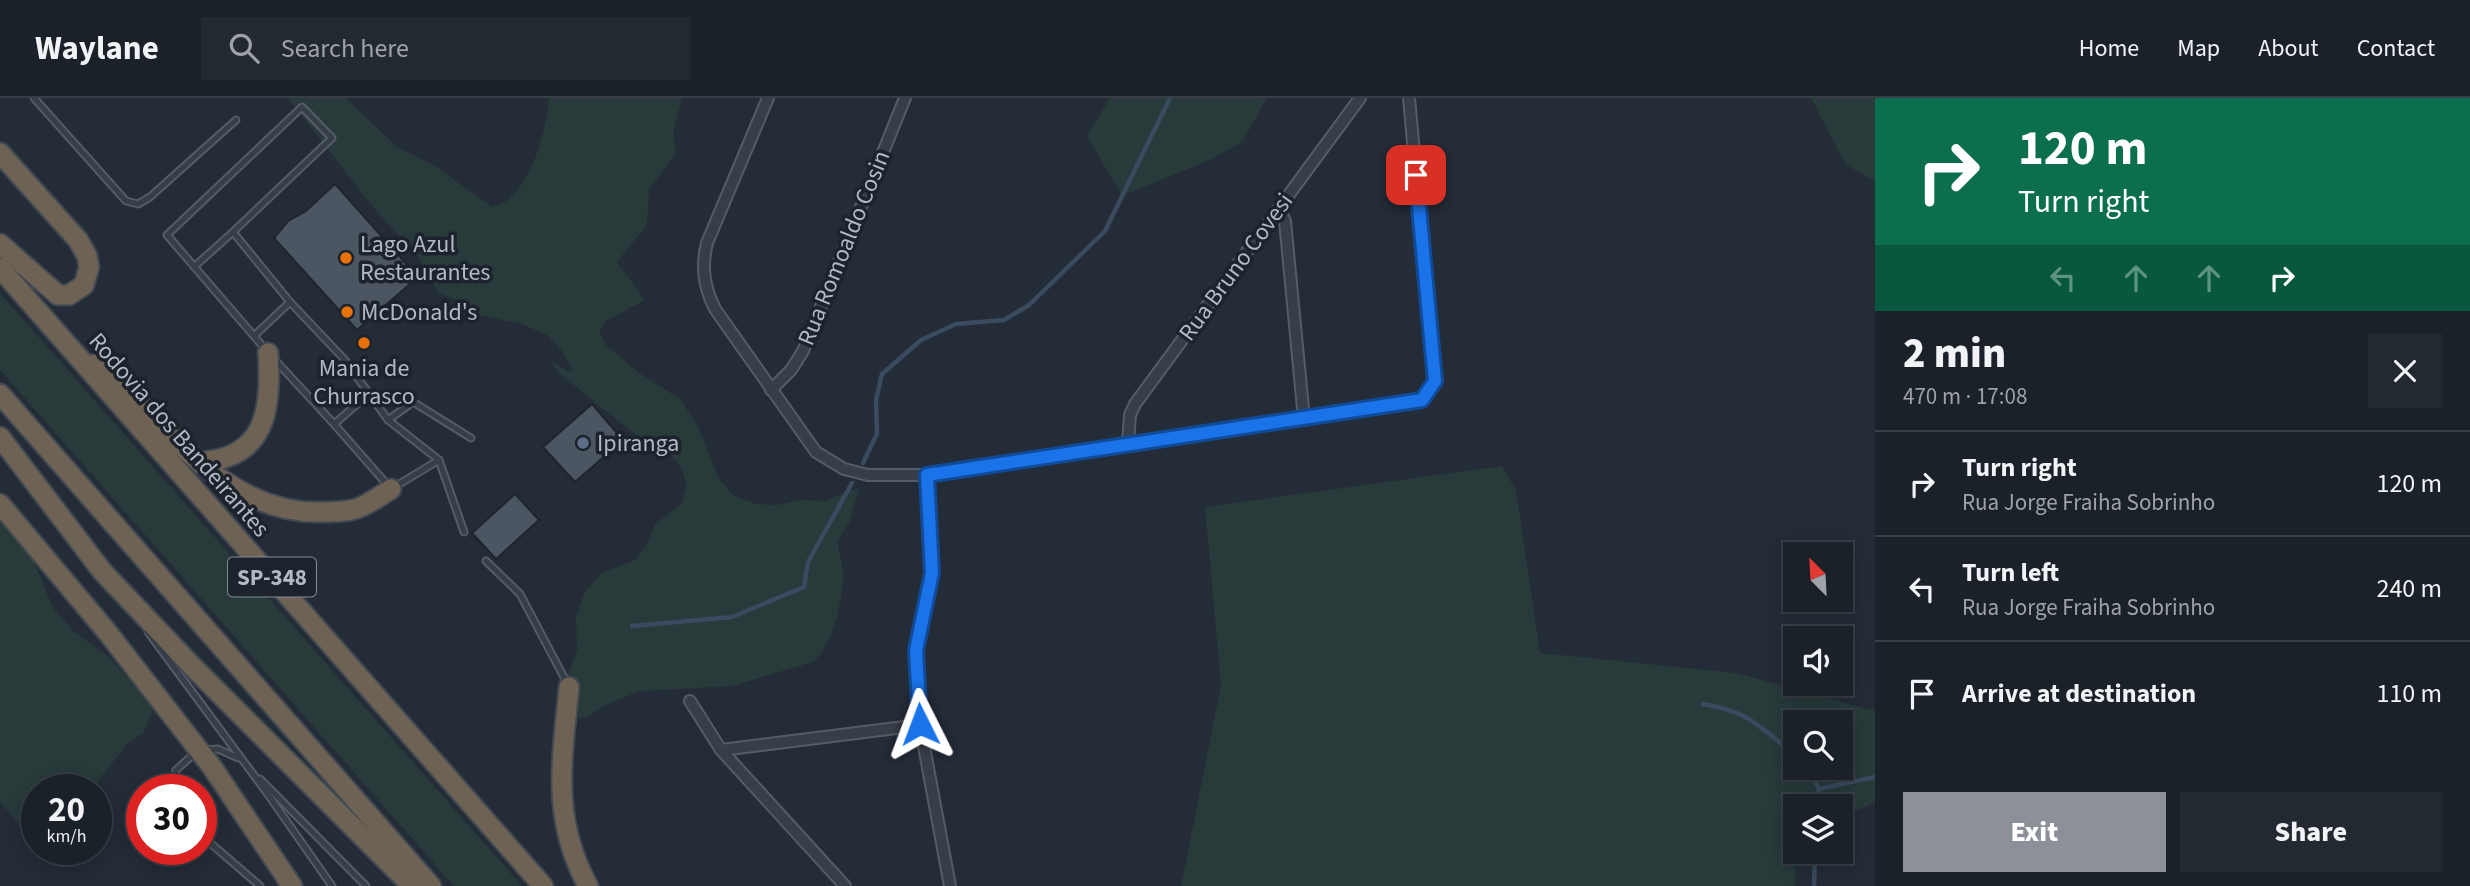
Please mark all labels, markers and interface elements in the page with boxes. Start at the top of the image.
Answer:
search box [201,17,691,80]
text: Waylane [35,25,159,72]
icon: search [225,29,263,67]
text: Search here [281,30,409,67]
text: Home [2079,31,2139,66]
text: Map [2177,31,2220,66]
text: About [2258,31,2319,66]
text: Contact [2357,31,2435,66]
text: 120 m [2018,114,2147,184]
icon: right [1903,126,1994,217]
street label: Rua Romoaldo Cosin [789,145,899,351]
pin [1386,145,1446,205]
icon: arrive [1397,156,1435,194]
text: Turn right [2018,179,2149,225]
street label: Rua Bruno Covesi [1170,186,1302,348]
place label: Lago Azul Restaurantes [360,227,490,290]
marker: Lago Azul Restaurantes [338,250,354,266]
icon: left [2044,259,2082,297]
icon: ahead [2117,259,2155,297]
icon: ahead [2190,259,2228,297]
icon: right [2263,259,2301,297]
place label: McDonald's [361,295,477,330]
marker: McDonald's [339,304,355,320]
text: 2 min [1903,324,2006,384]
street label: Rodovia dos Bandeirantes [80,325,278,545]
button: close [2368,334,2442,408]
marker: Mania de Churrasco [356,335,372,351]
place label: Mania de Churrasco [313,351,415,414]
text: 470 m · 17:08 [1903,380,2027,413]
place label: Ipiranga [597,426,679,461]
marker: Ipiranga [575,435,591,451]
text: Turn right [1962,449,2077,486]
icon: right [1903,465,1941,503]
text: 120 m [2376,465,2442,502]
text: Rua Jorge Fraiha Sobrinho [1962,486,2215,519]
north arrow [1783,542,1853,612]
map controls [1783,542,1853,864]
text: Turn left [1962,554,2059,591]
road number: SP-348 [228,558,316,597]
icon: left [1903,570,1941,608]
text: 240 m [2376,570,2442,607]
text: Rua Jorge Fraiha Sobrinho [1962,591,2215,624]
button: sound [1783,626,1853,696]
icon: arrive [1903,675,1941,713]
text: Arrive at destination [1962,675,2196,712]
text: 110 m [2376,675,2442,712]
position arrow [883,687,957,761]
button: search [1783,710,1853,780]
speed limit sign: 30 [126,774,217,865]
text: 20 [48,785,85,835]
button: Exit [1903,792,2166,872]
button: Share [2180,792,2442,872]
button: layers [1783,794,1853,864]
text: km/h [47,824,86,849]

